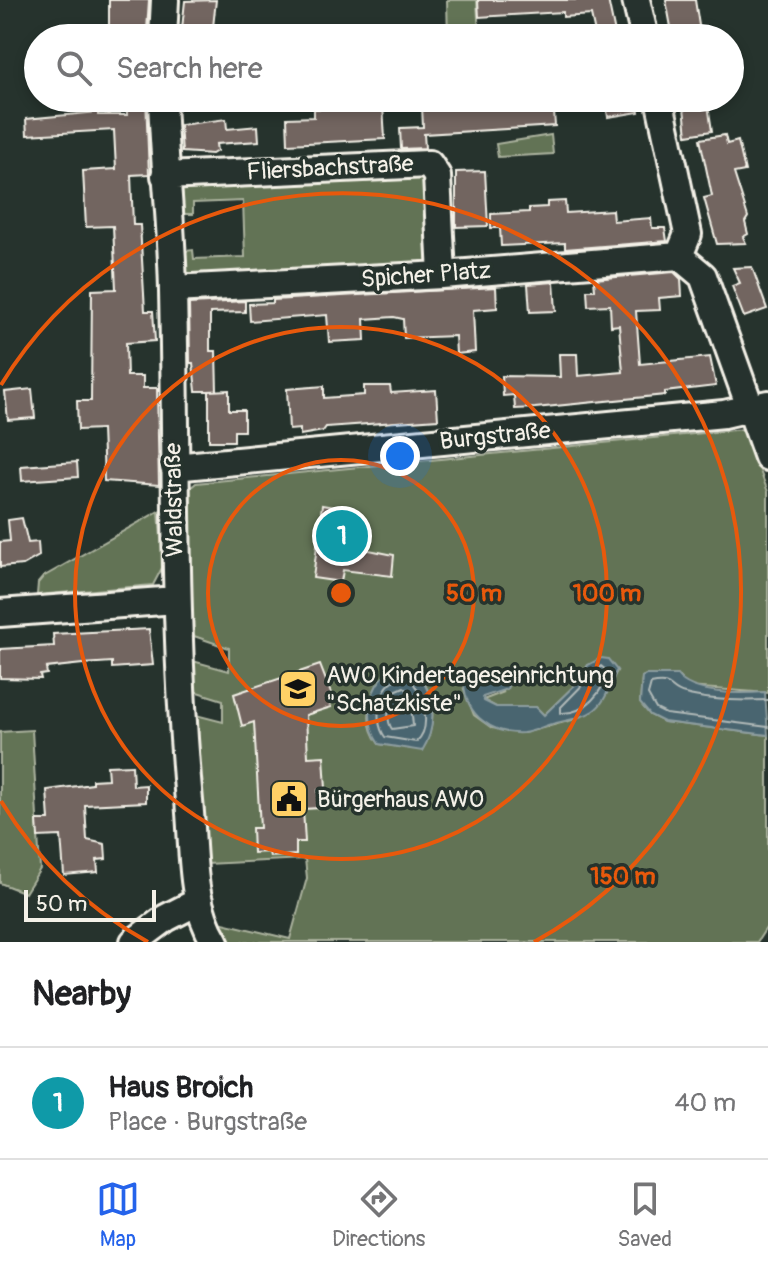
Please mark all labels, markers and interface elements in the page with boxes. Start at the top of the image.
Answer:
search box [24,24,744,112]
icon: search [52,46,96,90]
text: Search here [116,50,263,87]
street label: Fliersbachstraße [246,149,414,187]
street label: Spicher Platz [360,256,492,294]
street label: Burgstraße [438,416,552,456]
your location [380,436,420,476]
street label: Waldstraße [159,443,189,557]
pin: 1 [316,506,368,566]
centre of rings [327,579,355,607]
text: 50 m [446,579,502,608]
text: 100 m [573,579,641,608]
place label: AWO Kindertageseinrichtung "Schatzkiste" [326,661,614,718]
school or university icon: AWO Kindertageseinrichtung "Schatzkiste" [277,668,319,710]
public building icon: Bürgerhaus AWO [268,778,310,820]
place label: Bürgerhaus AWO [317,785,484,814]
text: 150 m [590,862,656,891]
scale bar [24,886,156,922]
text: 50 m [36,890,87,918]
text: Nearby [32,973,131,1016]
text: Haus Broich [108,1069,253,1106]
text: 1 [53,1087,63,1119]
text: 40 m [674,1087,736,1119]
text: Place · Burgstraße [108,1106,307,1138]
tab: Map [96,1177,140,1253]
tab: Directions [332,1177,425,1253]
tab: Saved [617,1177,672,1253]

